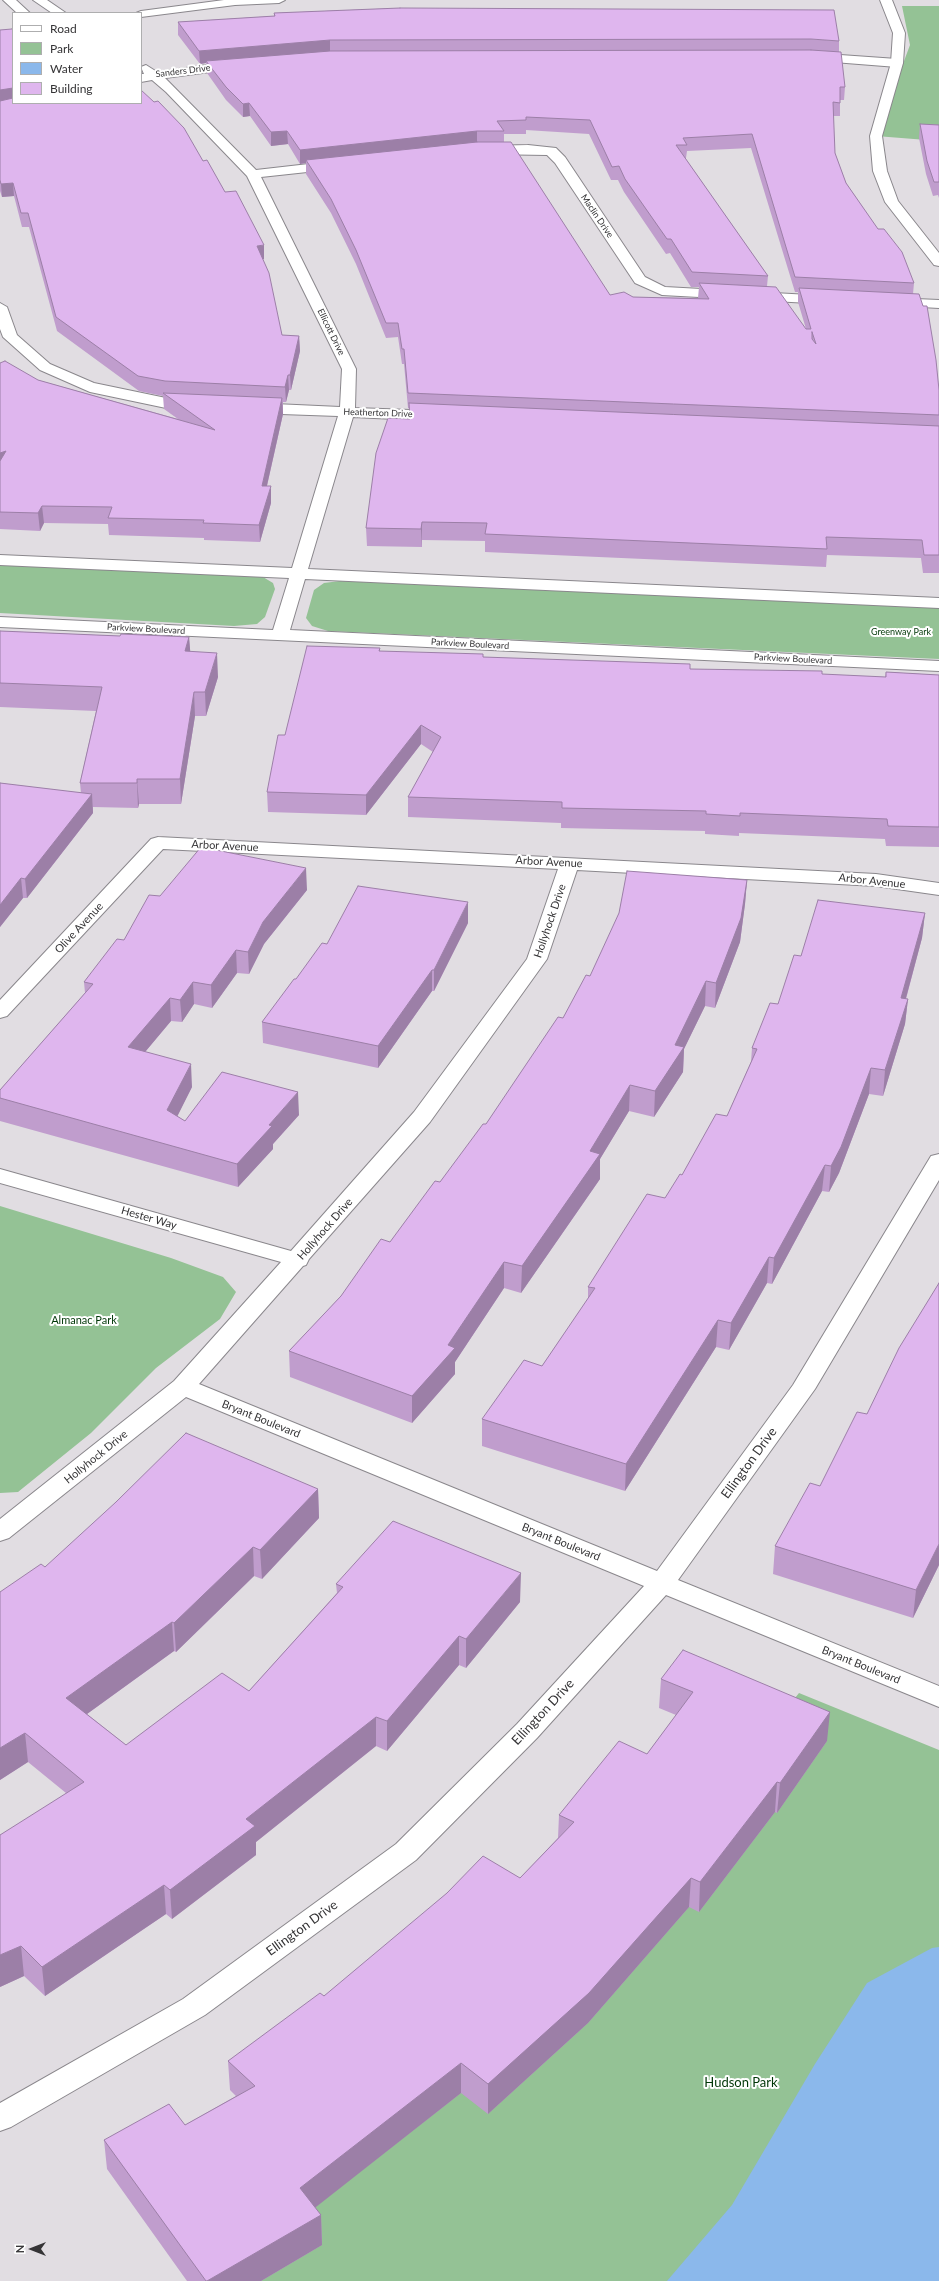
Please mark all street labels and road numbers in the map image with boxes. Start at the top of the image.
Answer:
street label: Sanders Drive [155,62,211,80]
street label: Maclin Drive [579,192,615,240]
street label: Ellicott Drive [315,307,347,357]
street label: Heatherton Drive [343,406,413,420]
street label: Parkview Boulevard [107,622,185,636]
street label: Parkview Boulevard [431,637,509,651]
street label: Parkview Boulevard [754,652,832,666]
street label: Arbor Avenue [191,838,259,854]
street label: Arbor Avenue [515,854,583,870]
street label: Arbor Avenue [838,871,906,891]
street label: Hollyhock Drive [531,882,569,960]
street label: Olive Avenue [52,900,106,956]
street label: Hollyhock Drive [295,1195,355,1263]
street label: Hester Way [120,1204,178,1232]
street label: Bryant Boulevard [220,1397,302,1441]
street label: Ellington Drive [718,1424,780,1502]
street label: Hollyhock Drive [62,1427,130,1487]
street label: Bryant Boulevard [520,1520,602,1564]
street label: Bryant Boulevard [820,1643,902,1687]
street label: Ellington Drive [509,1676,577,1748]
street label: Ellington Drive [263,1897,341,1959]

